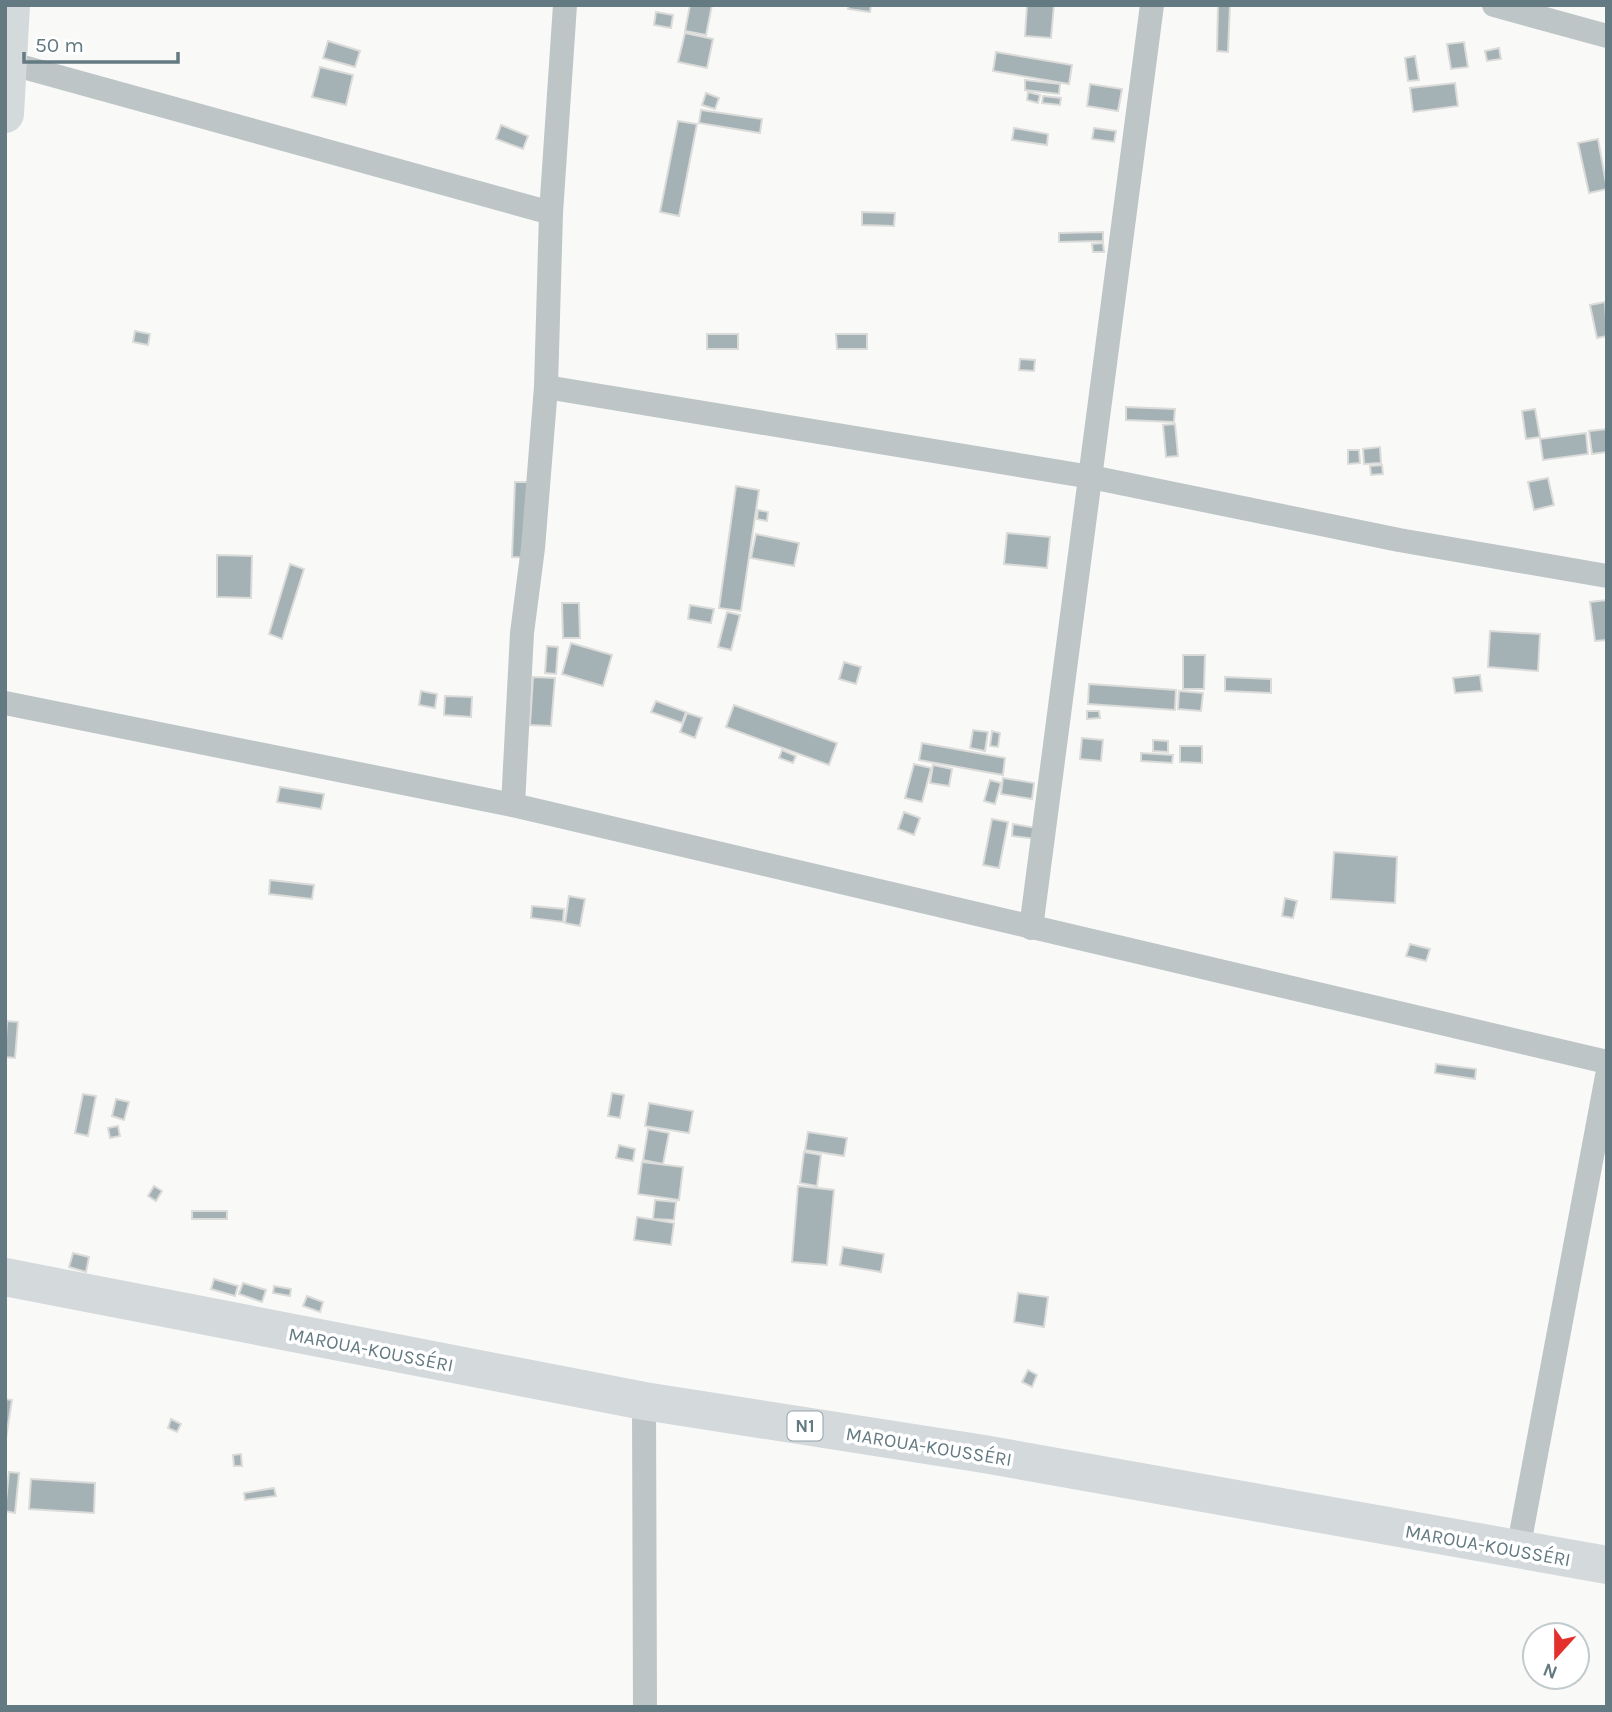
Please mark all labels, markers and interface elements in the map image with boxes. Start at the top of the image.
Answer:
scale bar [24,21,178,65]
text: 50 m [35,33,84,57]
street label: MAROUA-KOUSSÉRI [286,1322,455,1377]
road number: N1 [788,1412,822,1441]
street label: MAROUA-KOUSSÉRI [844,1422,1014,1471]
street label: MAROUA-KOUSSÉRI [1403,1520,1572,1571]
north arrow [1521,1621,1591,1691]
text: N [1540,1658,1561,1684]

